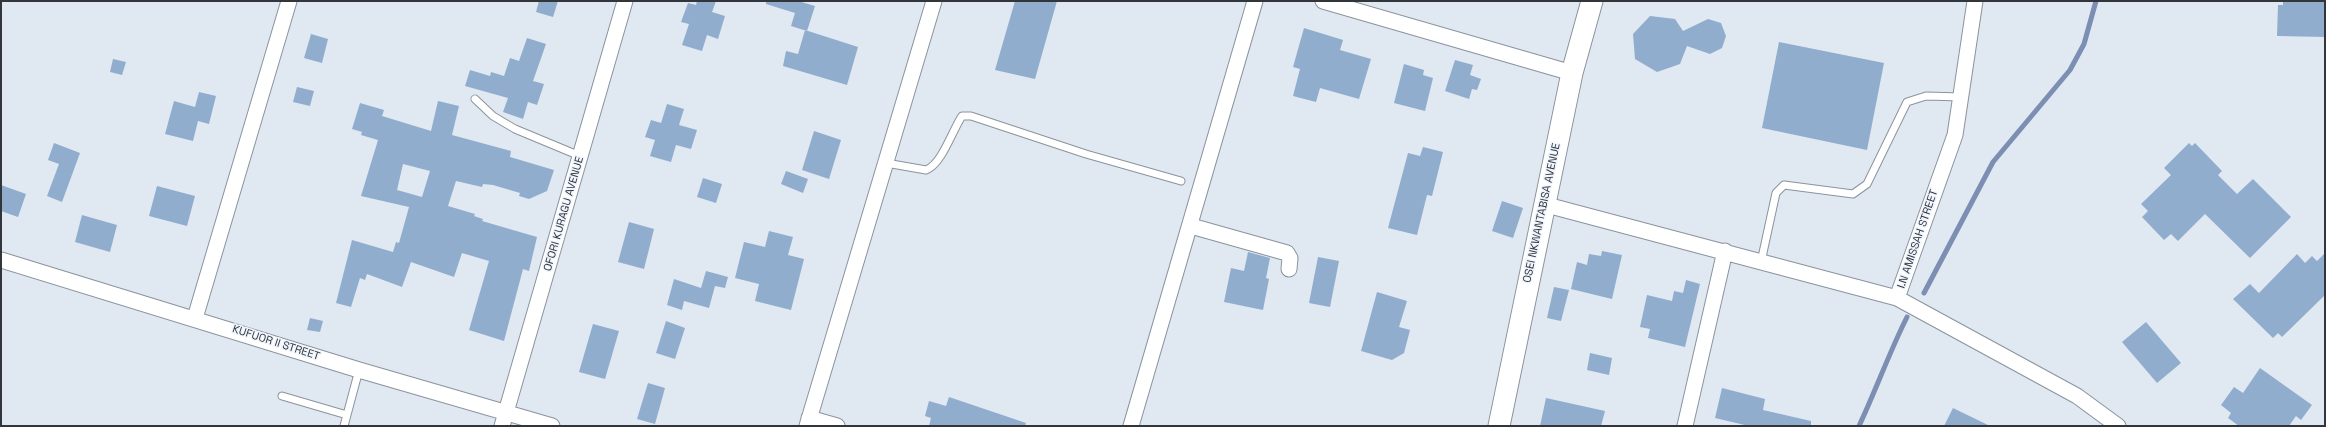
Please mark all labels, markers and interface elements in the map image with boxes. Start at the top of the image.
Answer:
street label: OSEI NKWANTABISA AVENUE [1521,142,1563,284]
street label: OFORI KURAGU AVENUE [541,155,587,273]
street label: I.N AMISSAH STREET [1895,188,1941,290]
street label: KUFUOR II STREET [231,323,321,363]

